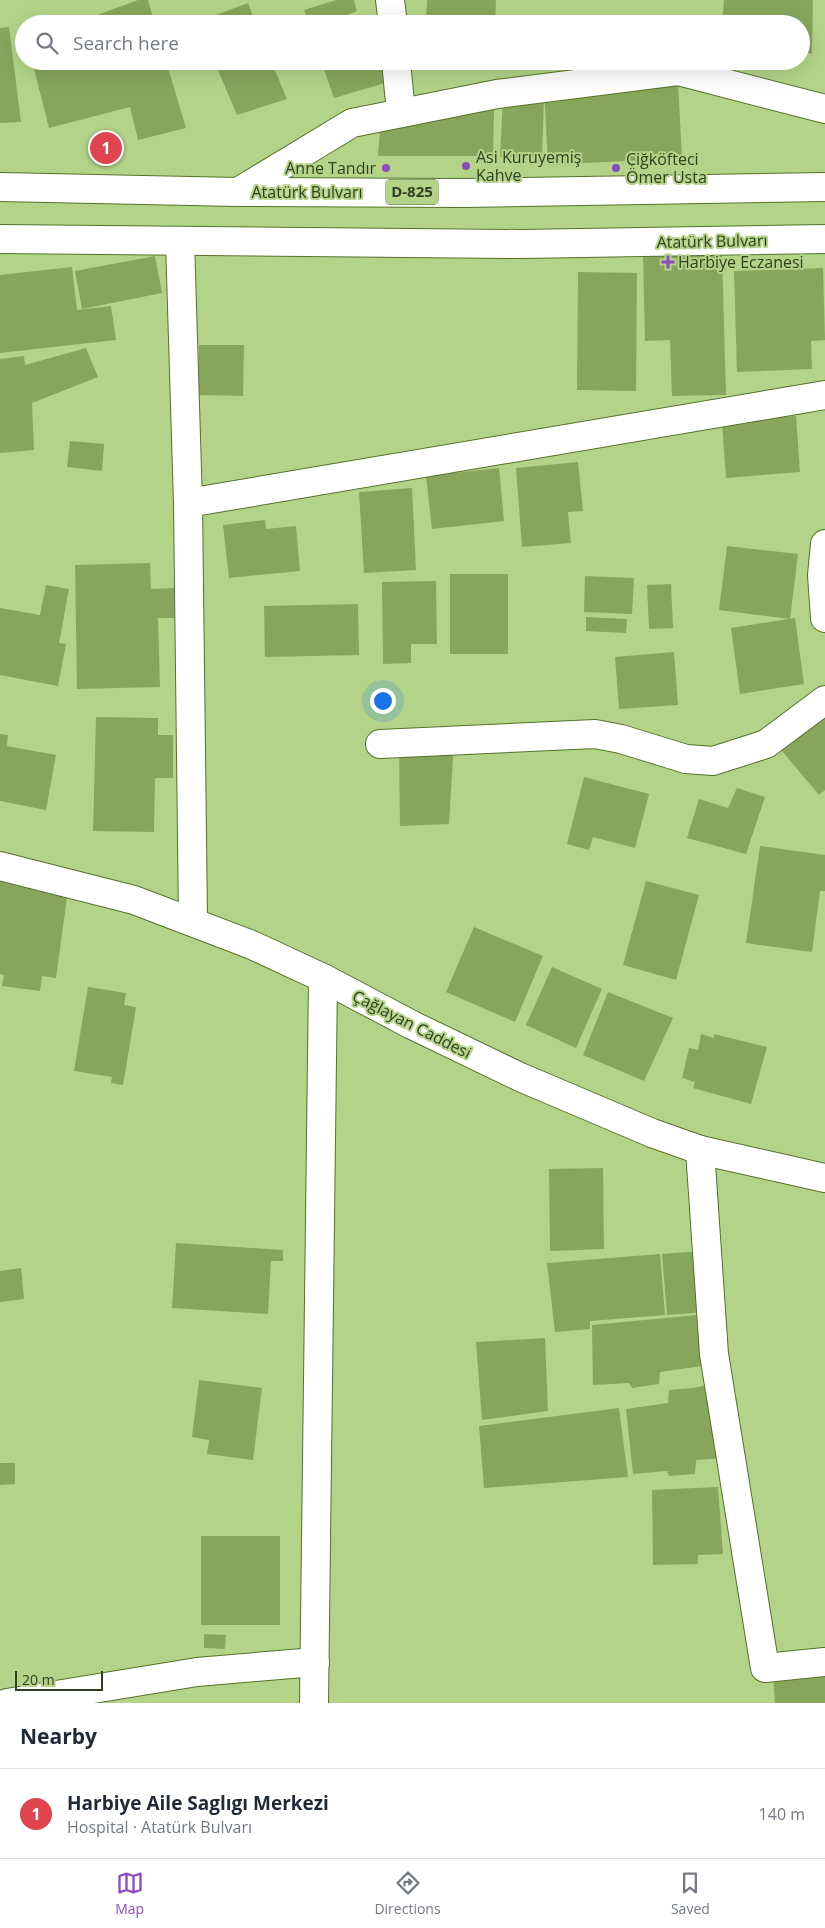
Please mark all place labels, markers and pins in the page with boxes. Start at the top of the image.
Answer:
pin: 1 [90,129,122,167]
place label: Asi Kuruyemiş Kahve [476,146,581,186]
place label: Çiğköfteci Ömer Usta [626,148,707,188]
place label: Anne Tandır [285,157,376,179]
marker: Asi Kuruyemiş Kahve [460,160,472,172]
marker: Anne Tandır [380,162,392,174]
marker: Çiğköfteci Ömer Usta [610,162,622,174]
place label: Harbiye Eczanesi [678,251,804,273]
marker: Harbiye Eczanesi [662,256,674,268]

